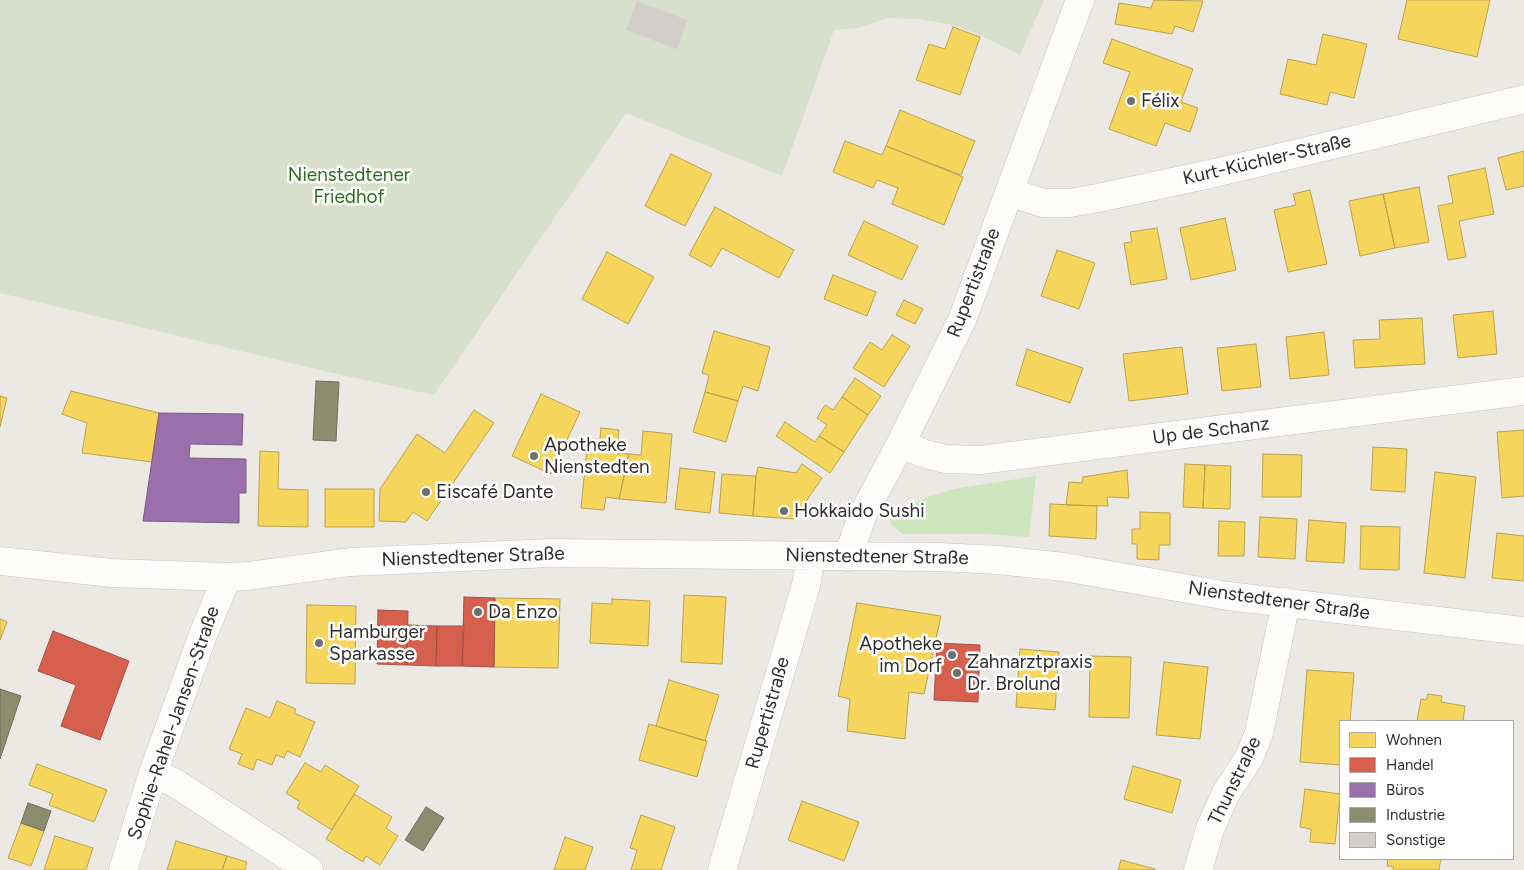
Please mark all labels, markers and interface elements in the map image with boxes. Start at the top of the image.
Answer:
place label: Félix [1141,90,1179,112]
marker: Félix [1125,95,1137,107]
street label: Kurt-Küchler-Straße [1181,130,1353,190]
park label: Nienstedtener Friedhof [288,164,410,208]
street label: Rupertistraße [943,225,1005,341]
street label: Up de Schanz [1151,413,1271,449]
place label: Apotheke Nienstedten [544,434,650,478]
marker: Apotheke Nienstedten [528,450,540,462]
place label: Eiscafé Dante [436,481,553,503]
marker: Eiscafé Dante [420,486,432,498]
place label: Hokkaido Sushi [794,500,925,522]
marker: Hokkaido Sushi [778,505,790,517]
street label: Nienstedtener Straße [381,542,565,572]
street label: Nienstedtener Straße [785,544,969,570]
street label: Nienstedtener Straße [1187,577,1371,625]
place label: Da Enzo [488,601,558,623]
street label: Sophie-Rahel-Jansen-Straße [123,603,225,843]
marker: Da Enzo [472,606,484,618]
place label: Hamburger Sparkasse [329,621,425,665]
place label: Apotheke im Dorf [859,633,942,677]
marker: Hamburger Sparkasse [313,637,325,649]
marker: Apotheke im Dorf [946,649,958,661]
place label: Zahnarztpraxis Dr. Brolund [967,651,1092,695]
street label: Rupertistraße [741,654,795,772]
marker: Zahnarztpraxis Dr. Brolund [951,667,963,679]
legend [1339,720,1514,860]
text: Wohnen [1386,731,1442,749]
street label: Thunstraße [1204,733,1266,829]
text: Handel [1386,756,1434,774]
text: Büros [1386,781,1424,799]
text: Industrie [1386,806,1445,824]
text: Sonstige [1386,831,1445,849]

